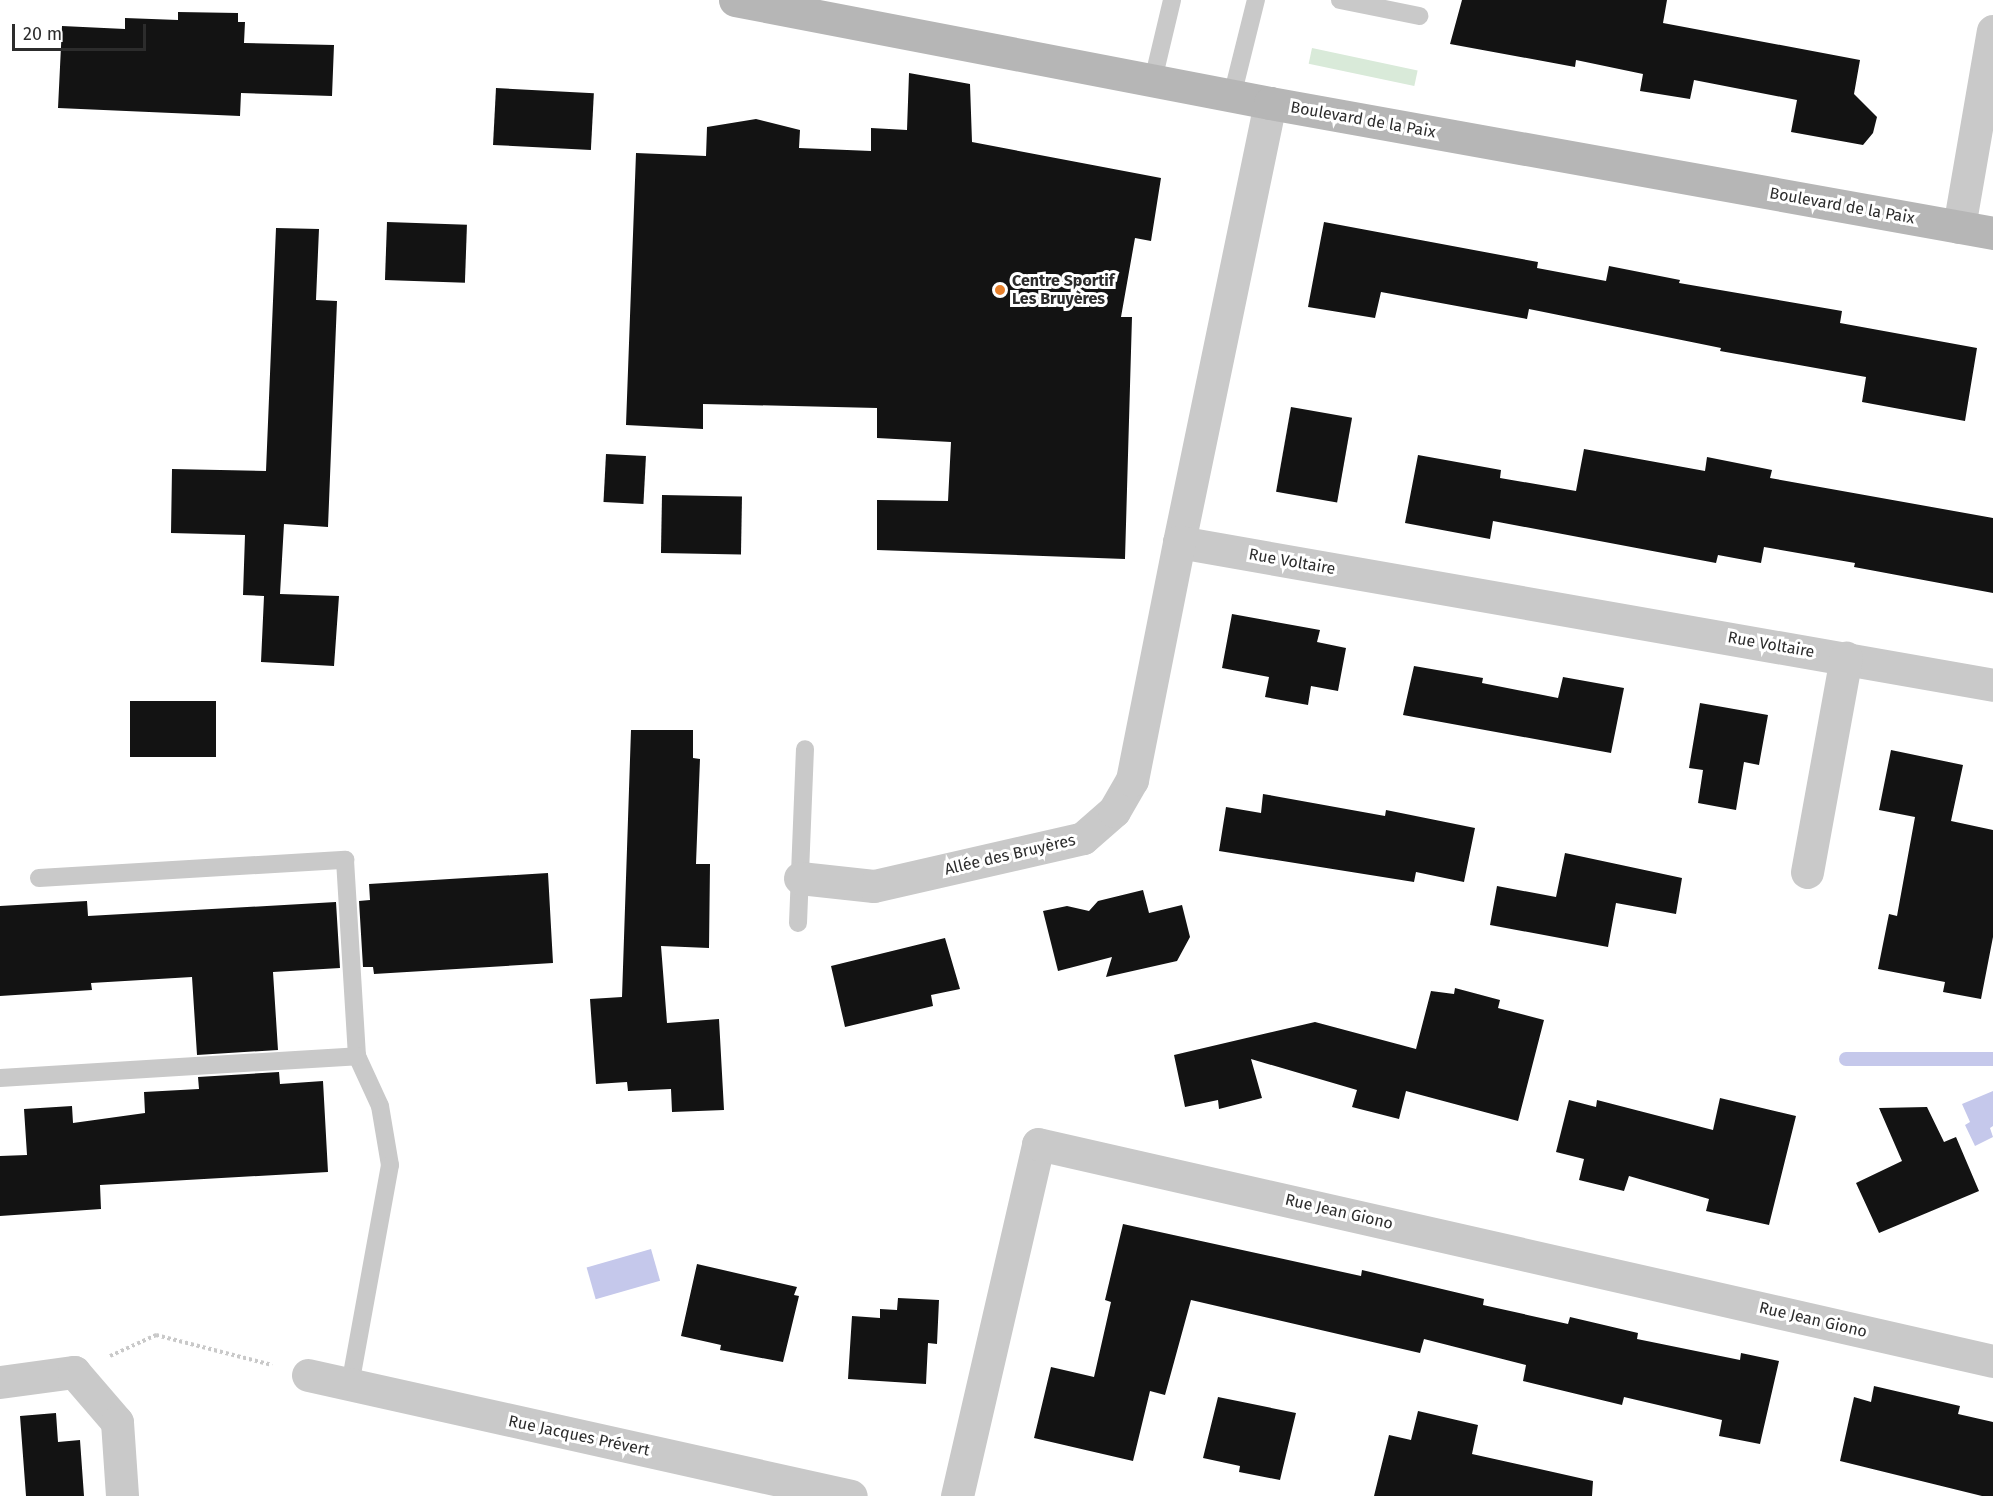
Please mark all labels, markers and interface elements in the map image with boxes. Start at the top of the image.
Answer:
scale bar [15,12,148,50]
text: 20 m [23,23,62,45]
street label: Boulevard de la Paix [1289,98,1437,142]
street label: Boulevard de la Paix [1768,184,1916,228]
place label: Centre Sportif Les Bruyères [1012,271,1115,309]
marker: Centre Sportif Les Bruyères [993,283,1007,297]
street label: Rue Voltaire [1247,545,1337,579]
street label: Rue Voltaire [1726,628,1816,662]
street label: Allée des Bruyères [943,831,1077,879]
street label: Rue Jean Giono [1283,1190,1395,1234]
street label: Rue Jean Giono [1757,1298,1869,1342]
street label: Rue Jacques Prévert [507,1412,651,1460]

